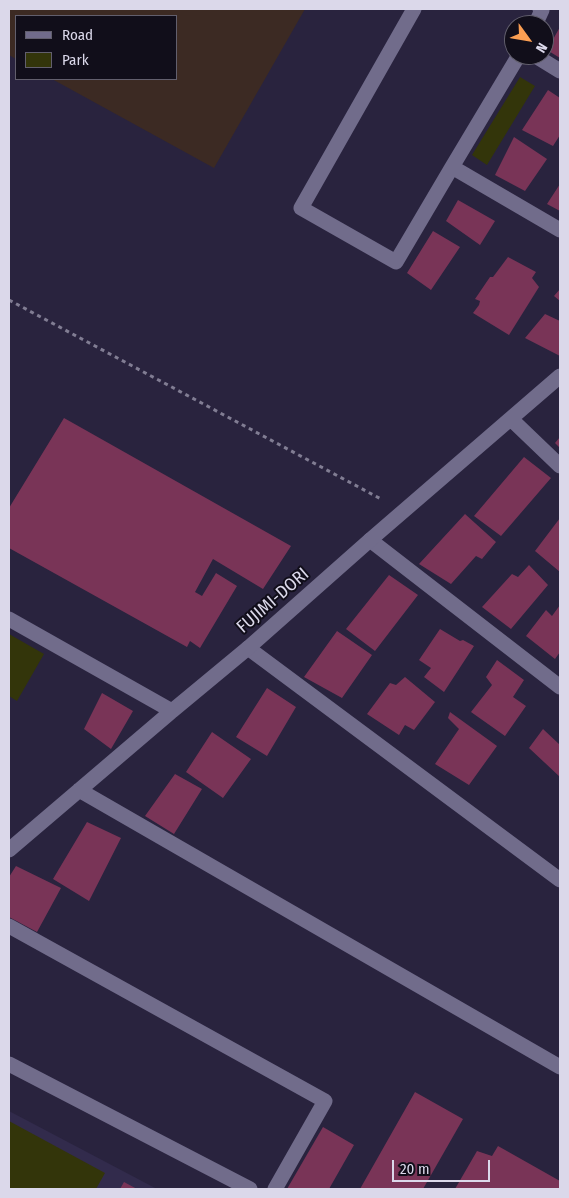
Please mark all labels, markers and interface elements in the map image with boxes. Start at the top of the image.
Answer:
legend [15,15,178,80]
north arrow [504,15,554,65]
text: Road [62,26,93,44]
text: N [532,40,551,56]
text: Park [62,51,89,69]
street label: FUJIMI-DORI [233,564,313,638]
scale bar [394,1150,492,1182]
text: 20 m [400,1160,430,1178]

